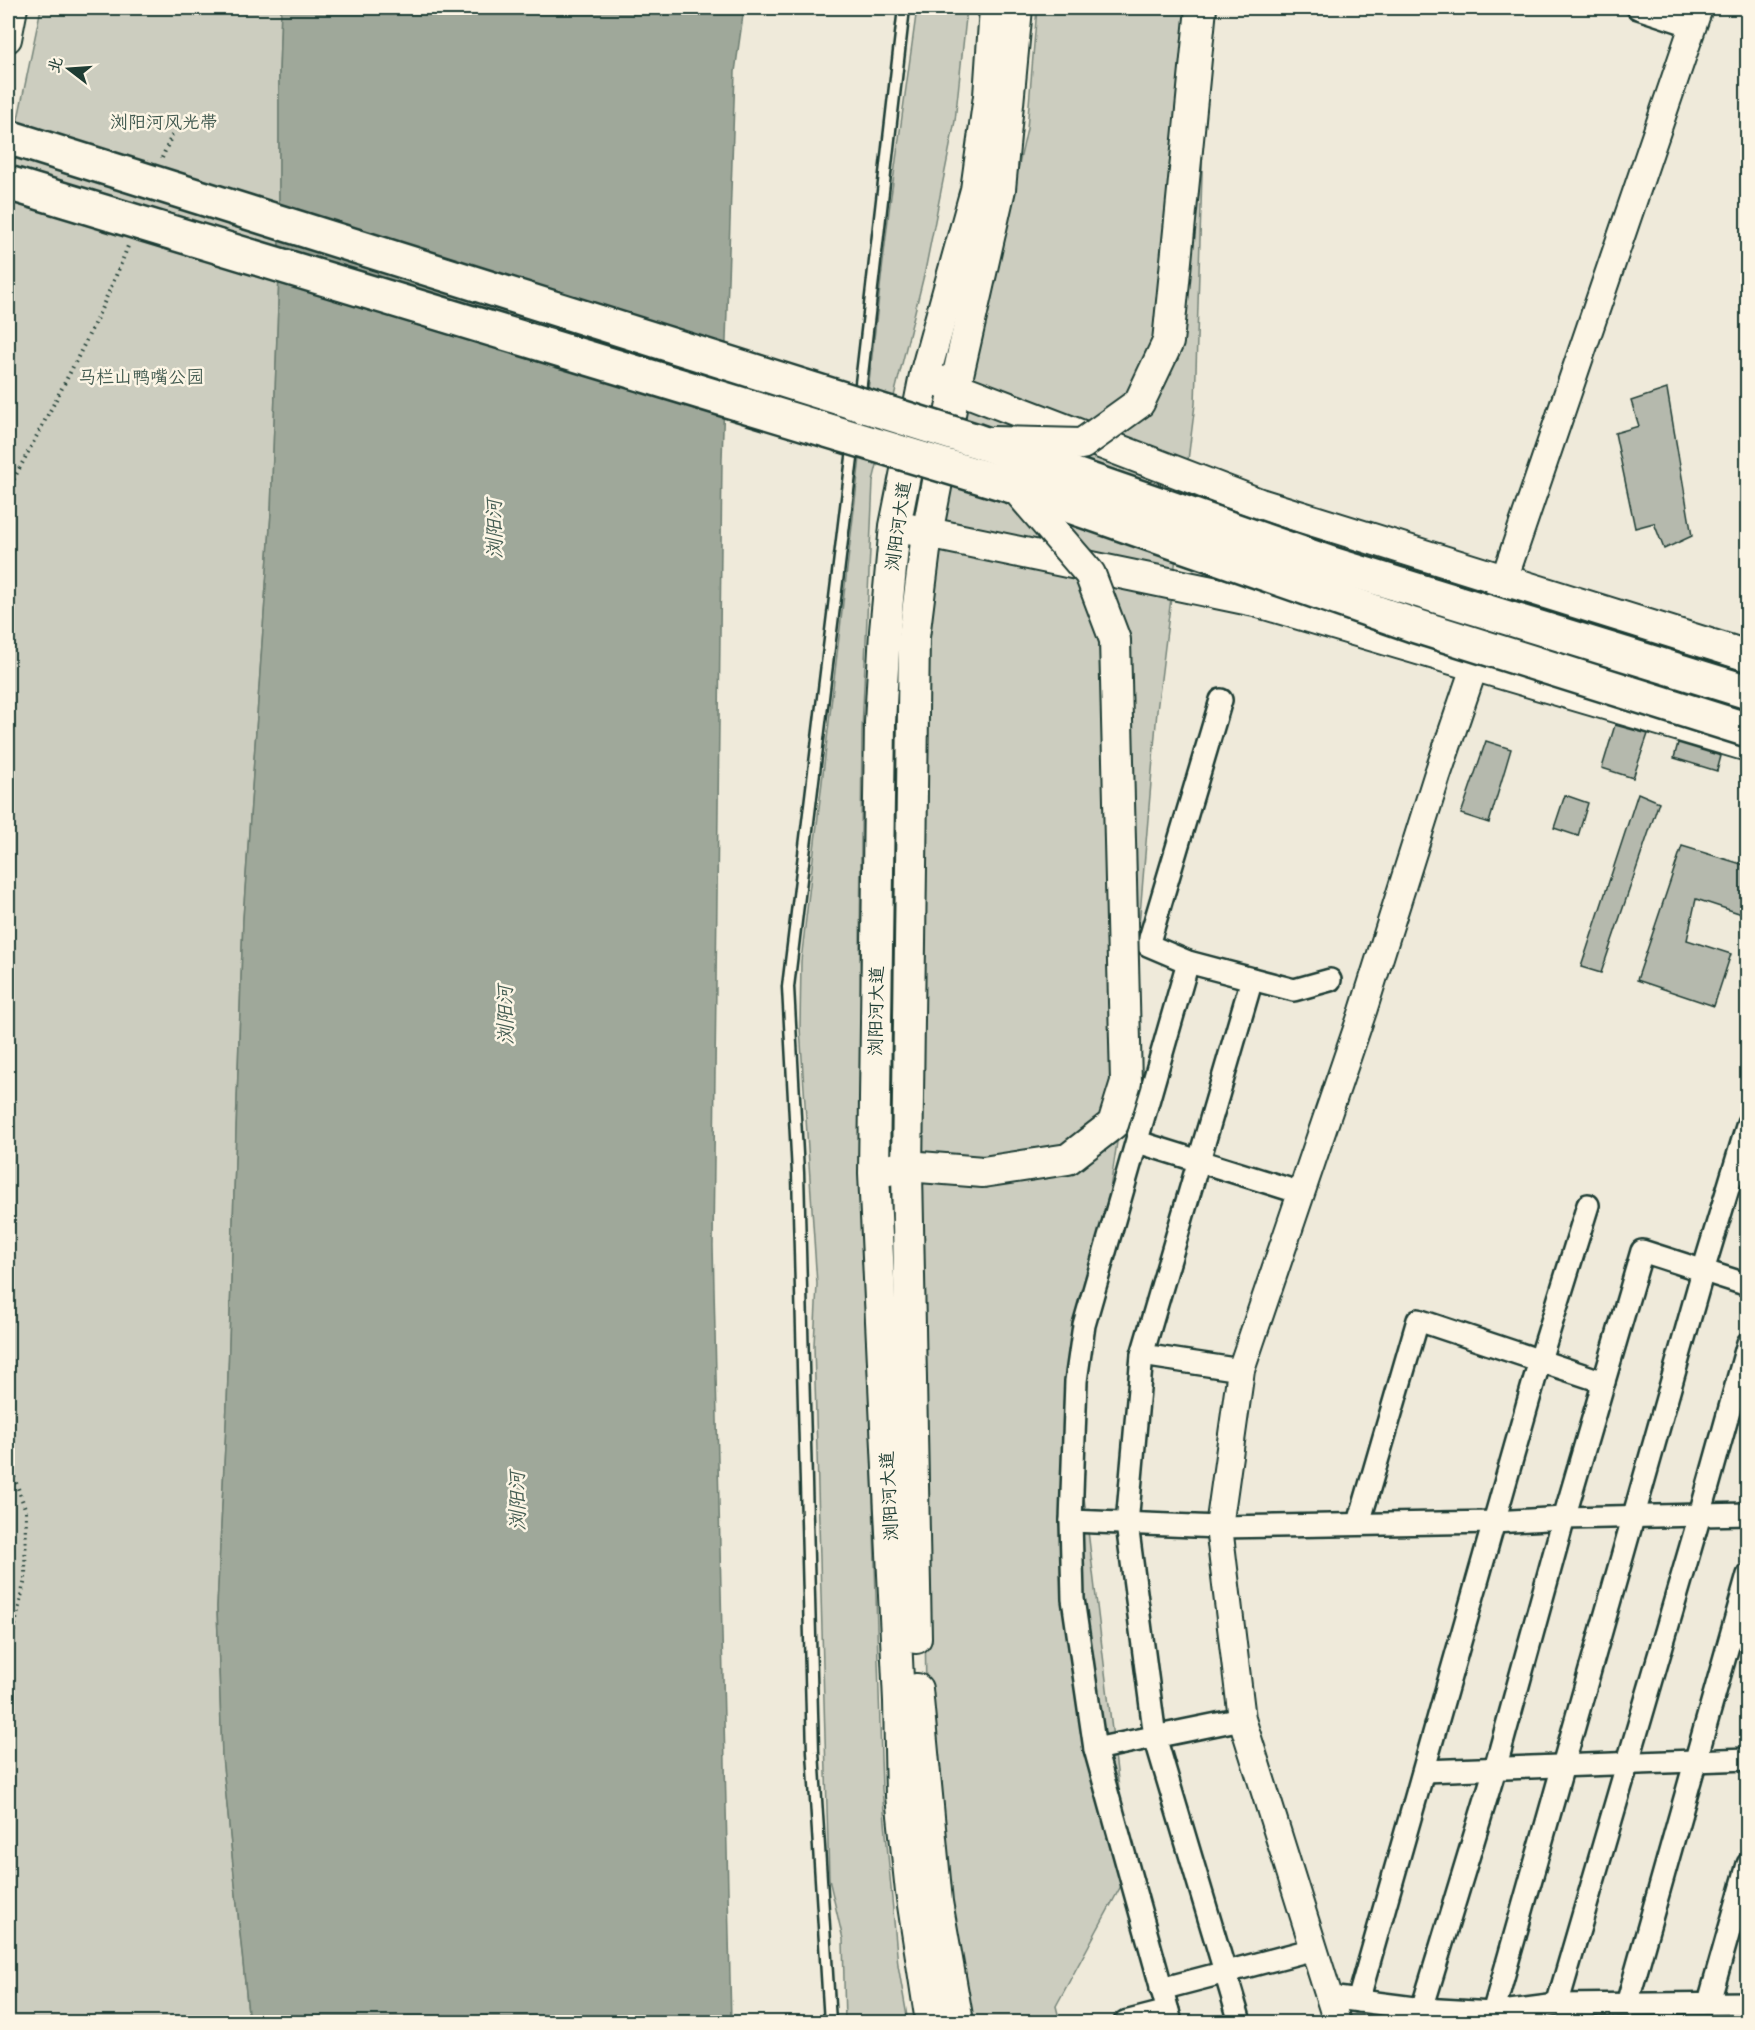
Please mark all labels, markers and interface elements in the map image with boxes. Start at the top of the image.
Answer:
north arrow [39,39,99,99]
text: 北 [45,55,68,75]
park label: 浏阳河风光带 [110,112,218,133]
park label: 马栏山鸭嘴公园 [78,367,204,388]
street label: 浏阳河大道 [882,480,915,572]
water label: 浏阳河 [482,496,508,559]
street label: 浏阳河大道 [865,966,888,1056]
water label: 浏阳河 [493,982,519,1045]
street label: 浏阳河大道 [877,1450,902,1541]
water label: 浏阳河 [505,1468,531,1531]

